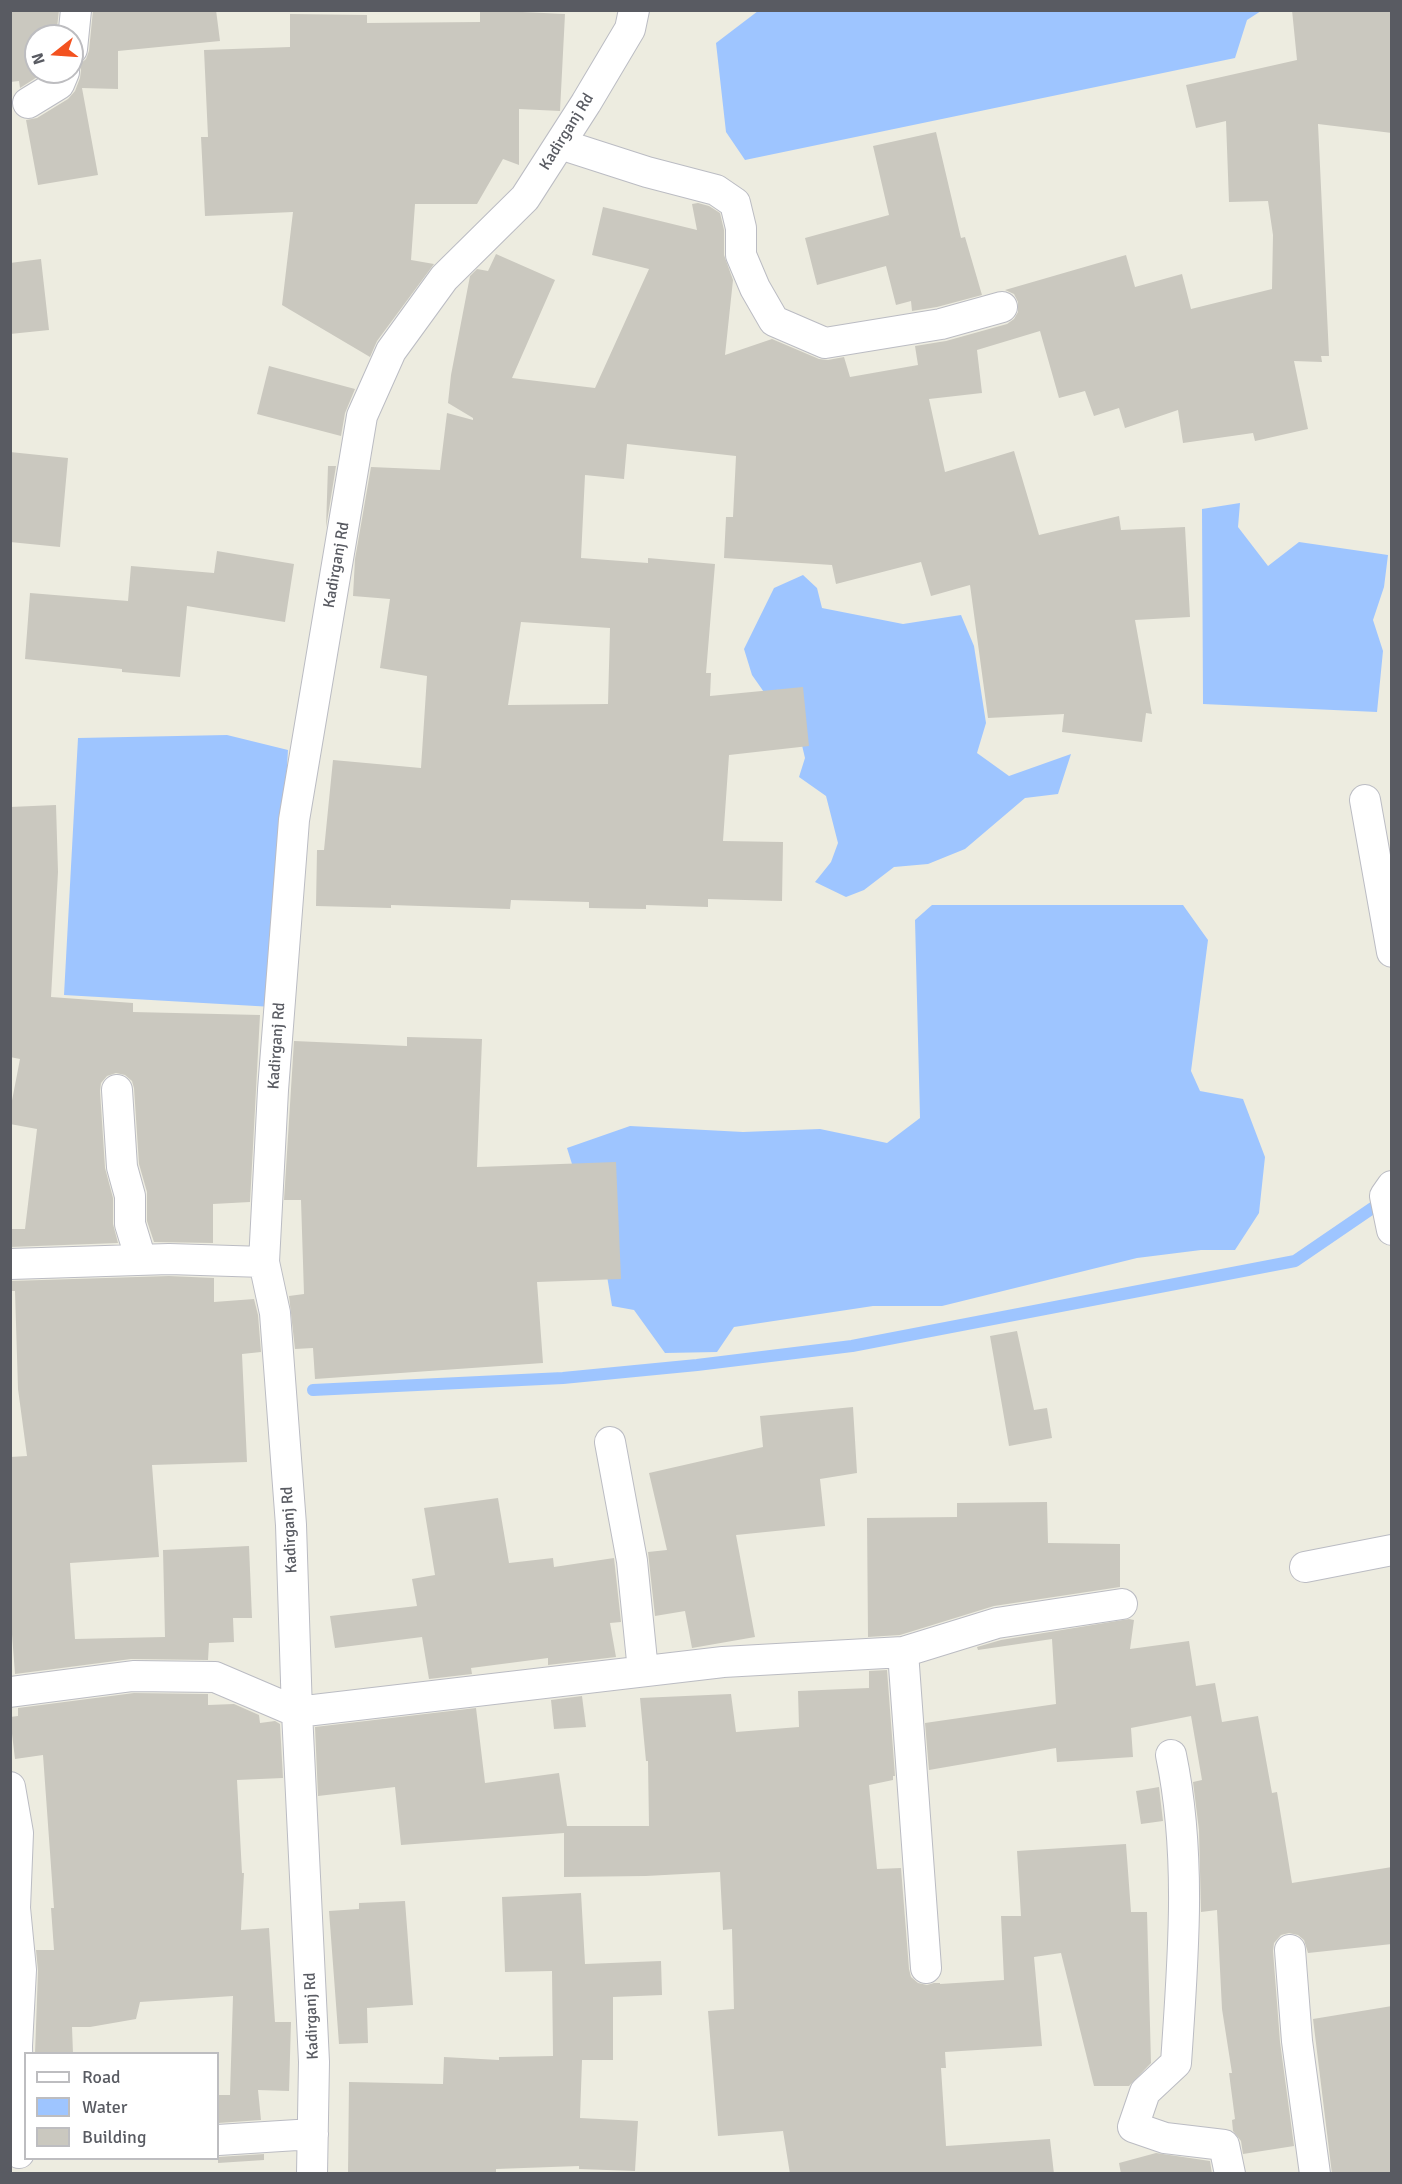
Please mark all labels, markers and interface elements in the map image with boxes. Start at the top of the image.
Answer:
north arrow [24,24,84,84]
text: N [28,50,50,67]
street label: Kadirganj Rd [536,90,598,174]
street label: Kadirganj Rd [320,520,354,610]
street label: Kadirganj Rd [264,1002,290,1090]
street label: Kadirganj Rd [278,1486,302,1574]
street label: Kadirganj Rd [301,1972,323,2060]
legend [24,2052,219,2160]
text: Road [82,2066,121,2088]
text: Water [82,2096,127,2118]
text: Building [82,2126,146,2148]

